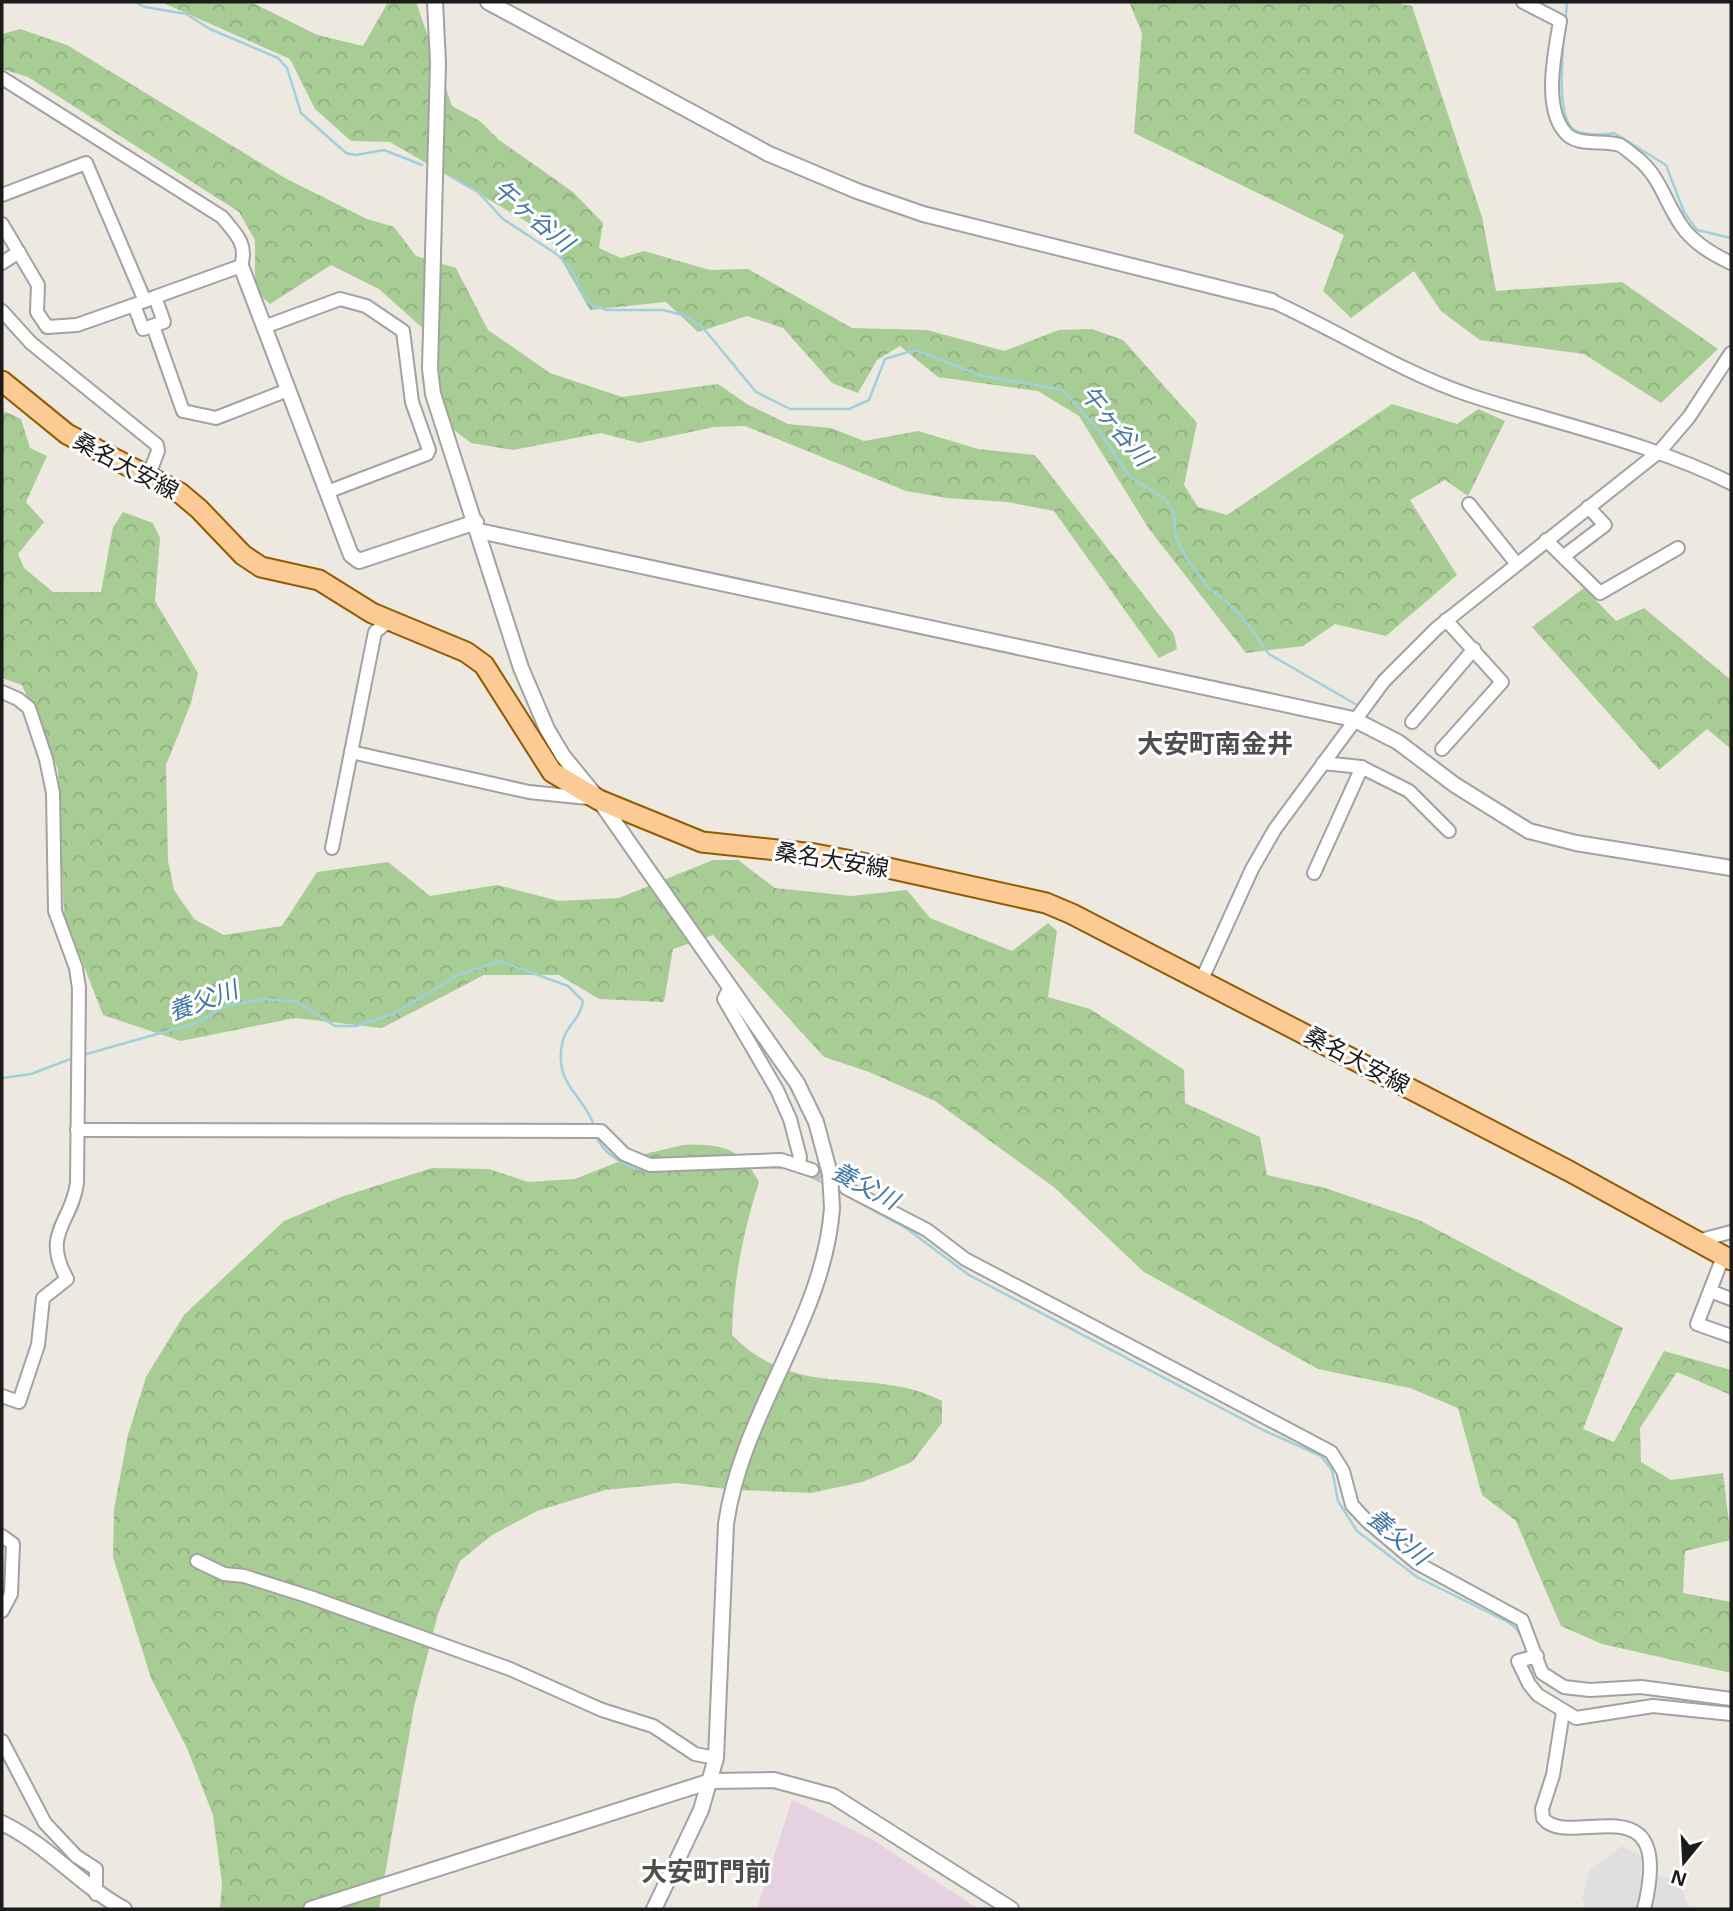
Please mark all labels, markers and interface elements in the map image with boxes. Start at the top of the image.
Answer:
water label: 午ヶ谷川 [487,171,584,260]
water label: 午ヶ谷川 [1074,378,1163,475]
street label: 桑名大安線 [68,424,185,506]
district label: 大安町南金井 [1137,725,1293,761]
street label: 桑名大安線 [773,834,891,884]
water label: 養父川 [163,971,245,1027]
street label: 桑名大安線 [1299,1018,1416,1100]
water label: 養父川 [826,1153,908,1218]
water label: 養父川 [1361,1500,1439,1574]
north arrow [1649,1827,1719,1897]
district label: 大安町門前 [641,1853,771,1889]
text: N [1667,1863,1690,1893]

